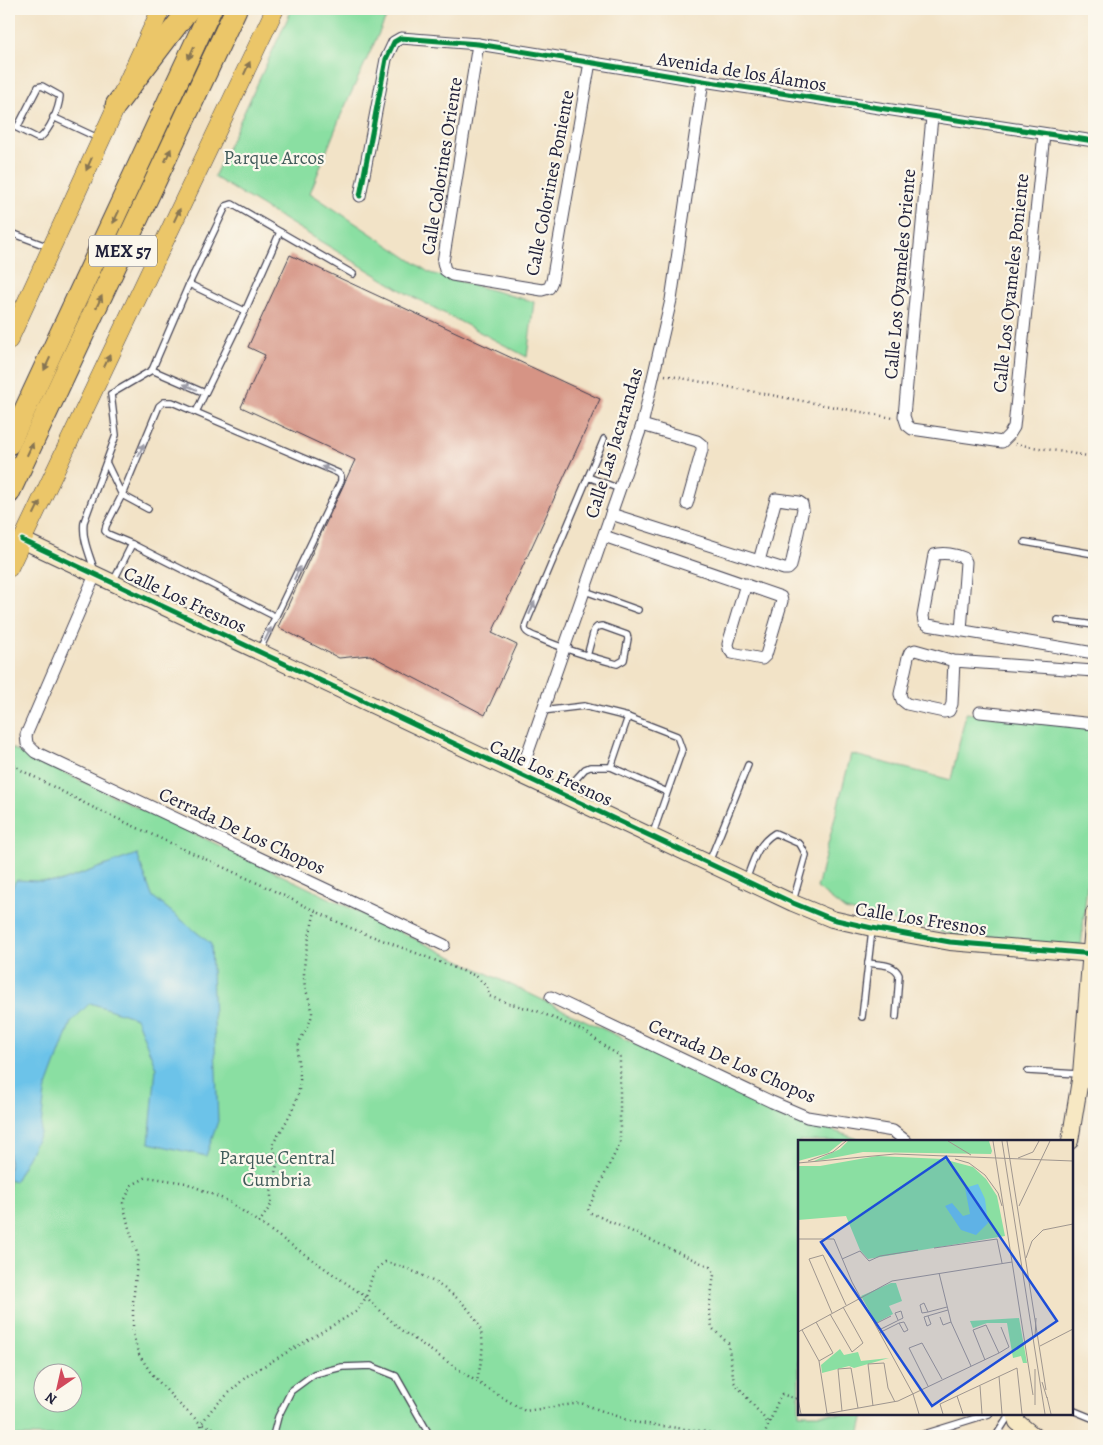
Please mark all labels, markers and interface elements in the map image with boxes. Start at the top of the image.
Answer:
one-way arrow [187,46,195,60]
street label: Avenida de los Álamos [655,46,829,98]
one-way arrow [243,61,251,75]
street label: Calle Colorines Oriente [415,75,469,257]
street label: Calle Colorines Poniente [519,88,581,278]
park label: Parque Arcos [223,145,325,171]
one-way arrow [165,148,173,162]
one-way arrow [84,157,92,171]
street label: Calle Los Oyameles Oriente [878,168,922,380]
street label: Calle Los Oyameles Poniente [987,172,1035,394]
one-way arrow [173,207,182,222]
one-way arrow [112,209,120,224]
road number: MEX 57 [89,236,157,266]
one-way arrow [95,295,103,309]
one-way arrow [104,354,112,368]
one-way arrow [42,357,50,371]
street label: Calle Las Jacarandas [579,364,649,522]
one-way arrow [182,383,197,391]
one-way arrow [26,442,34,456]
one-way arrow [137,443,145,457]
one-way arrow [321,464,335,472]
one-way arrow [33,501,41,515]
street label: Calle Los Fresnos [119,560,251,640]
one-way arrow [293,566,301,580]
one-way arrow [529,601,537,616]
one-way arrow [264,627,272,642]
street label: Calle Los Fresnos [485,733,617,813]
street label: Cerrada De Los Chopos [155,781,329,881]
street label: Calle Los Fresnos [853,896,989,942]
street label: Cerrada De Los Chopos [644,1012,820,1110]
inset map [798,1140,1073,1415]
park label: Parque Central Cumbria [219,1145,335,1193]
north arrow [32,1362,82,1412]
text: N [41,1388,61,1409]

